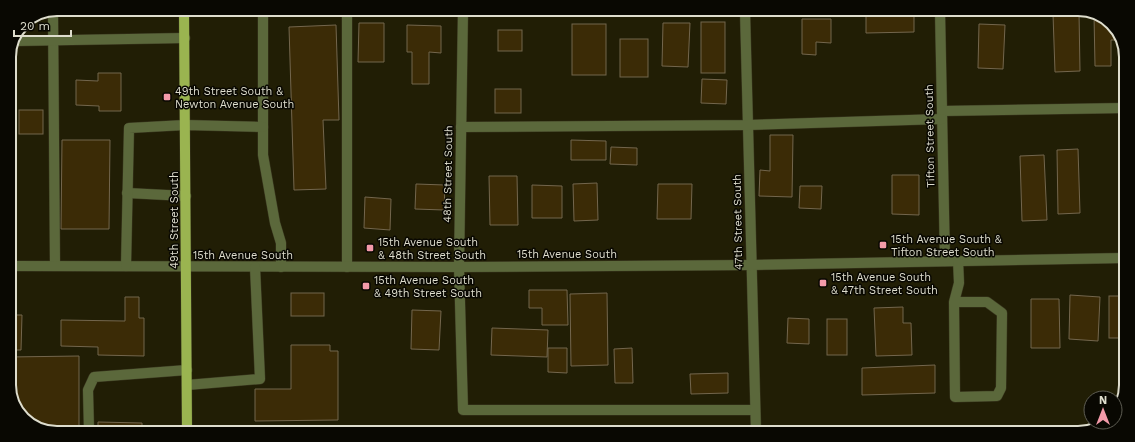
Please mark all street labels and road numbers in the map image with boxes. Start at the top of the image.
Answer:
street label: Tifton Street South [923,84,937,188]
street label: 48th Street South [441,125,455,223]
street label: 49th Street South [168,171,181,269]
street label: 47th Street South [731,174,745,270]
street label: 15th Avenue South [517,248,617,261]
street label: 15th Avenue South [193,249,293,262]

